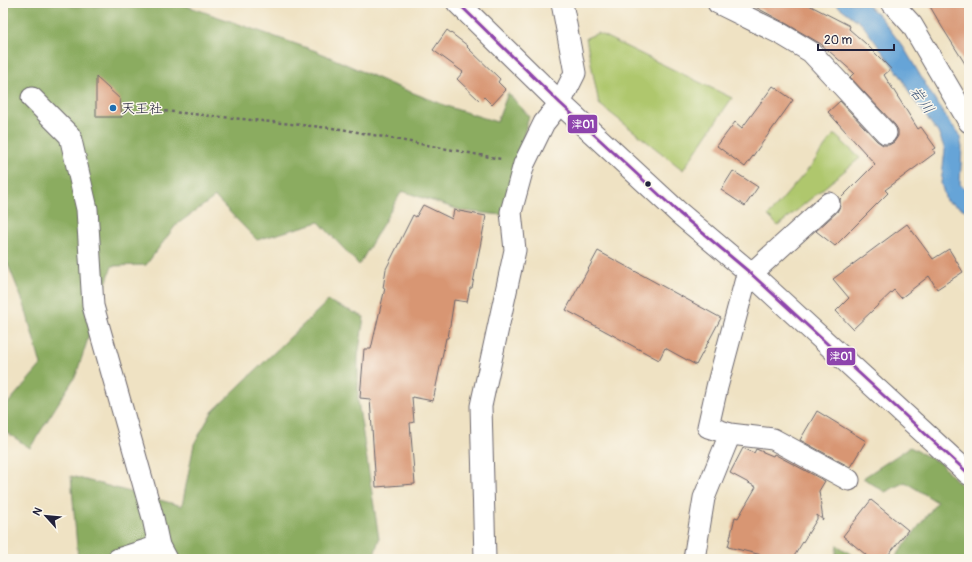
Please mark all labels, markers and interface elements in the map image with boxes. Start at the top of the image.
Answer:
scale bar [818,26,894,52]
text: 20 m [824,33,853,48]
water label: 岩川 [905,83,938,118]
place label: 天王社 [121,100,163,117]
marker: 天王社 [108,103,118,113]
line badge: 津01 [567,114,598,134]
text: 津01 [572,118,594,131]
unlabelled marker [643,179,653,189]
line badge: 津01 [826,347,856,366]
text: 津01 [830,350,852,363]
north arrow [26,496,66,536]
text: N [30,505,45,518]

